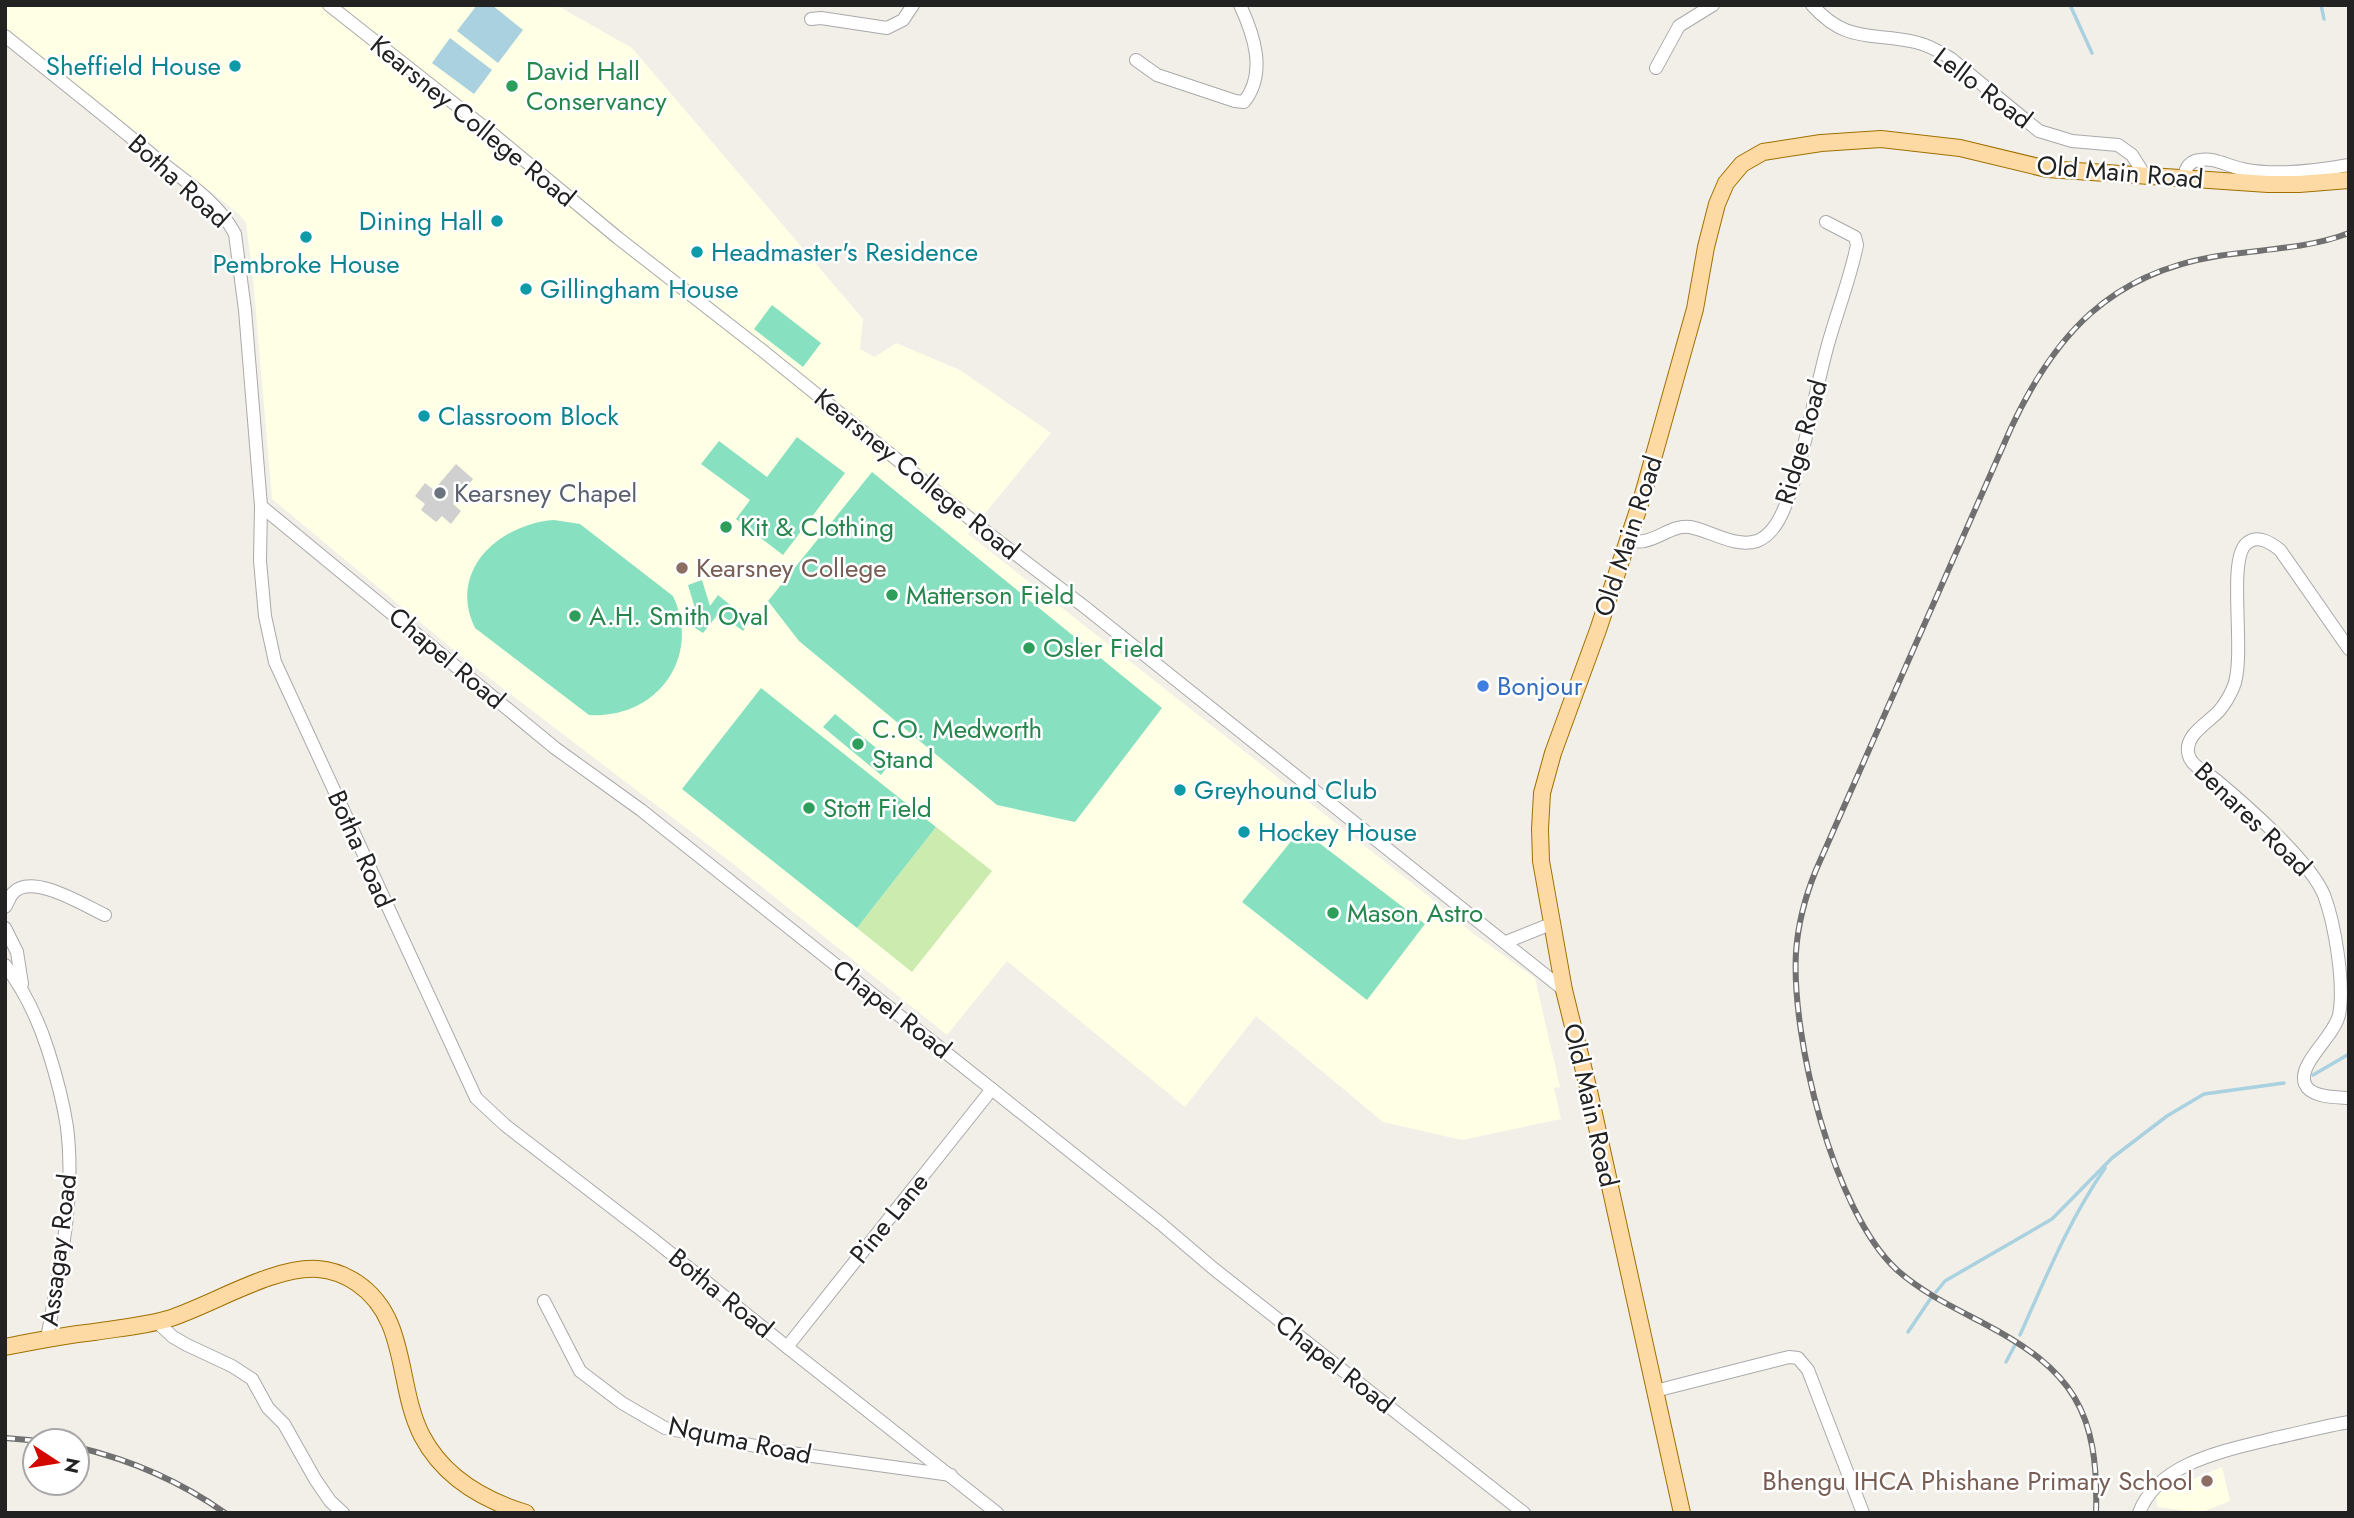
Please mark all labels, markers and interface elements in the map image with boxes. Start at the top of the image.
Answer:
street label: Kearsney College Road [362,26,584,216]
street label: Lello Road [1926,38,2040,138]
place label: Sheffield House [46,47,221,85]
place label: David Hall Conservancy [526,52,667,120]
marker: Sheffield House [227,58,243,74]
marker: David Hall Conservancy [504,78,520,94]
street label: Botha Road [120,125,238,237]
street label: Old Main Road [2035,146,2205,198]
place label: Dining Hall [359,202,483,240]
marker: Dining Hall [489,213,505,229]
marker: Pembroke House [298,229,314,245]
place label: Headmaster's Residence [711,233,978,271]
marker: Headmaster's Residence [689,244,705,260]
place label: Pembroke House [212,245,400,283]
place label: Gillingham House [540,270,739,308]
marker: Gillingham House [518,281,534,297]
street label: Ridge Road [1765,375,1837,509]
street label: Kearsney College Road [806,379,1028,569]
place label: Classroom Block [438,397,619,435]
marker: Classroom Block [416,408,432,424]
street label: Old Main Road [1584,451,1672,621]
place label: Kearsney Chapel [454,474,637,512]
marker: Kearsney Chapel [432,485,448,501]
place label: Kit & Clothing [740,508,894,546]
marker: Kit & Clothing [718,519,734,535]
place label: Kearsney College [696,549,887,587]
marker: Kearsney College [674,560,690,576]
place label: Matterson Field [906,576,1074,614]
marker: Matterson Field [884,587,900,603]
place label: A.H. Smith Oval [589,597,769,635]
street label: Chapel Road [380,598,514,718]
marker: A.H. Smith Oval [567,608,583,624]
place label: Osler Field [1043,629,1164,667]
marker: Osler Field [1021,640,1037,656]
place label: Bonjour [1497,667,1583,705]
marker: Bonjour [1475,678,1491,694]
place label: C.O. Medworth Stand [872,710,1042,778]
marker: C.O. Medworth Stand [850,736,866,752]
street label: Benares Road [2186,753,2320,885]
place label: Greyhound Club [1194,771,1377,809]
marker: Greyhound Club [1172,782,1188,798]
street label: Botha Road [318,784,404,914]
place label: Stott Field [823,789,932,827]
marker: Stott Field [801,800,817,816]
place label: Hockey House [1258,813,1417,851]
marker: Hockey House [1236,824,1252,840]
place label: Mason Astro [1347,894,1483,932]
marker: Mason Astro [1325,905,1341,921]
street label: Chapel Road [824,950,960,1068]
street label: Old Main Road [1554,1019,1628,1191]
street label: Pine Lane [841,1164,937,1272]
street label: Assagay Road [30,1172,86,1328]
street label: Botha Road [660,1239,782,1347]
street label: Chapel Road [1267,1305,1403,1423]
street label: Nquma Road [665,1406,815,1474]
north arrow [21,1427,91,1497]
text: N [57,1455,87,1476]
place label: Bhengu IHCA Phishane Primary School [1762,1462,2193,1500]
marker: Bhengu IHCA Phishane Primary School [2199,1473,2215,1489]

